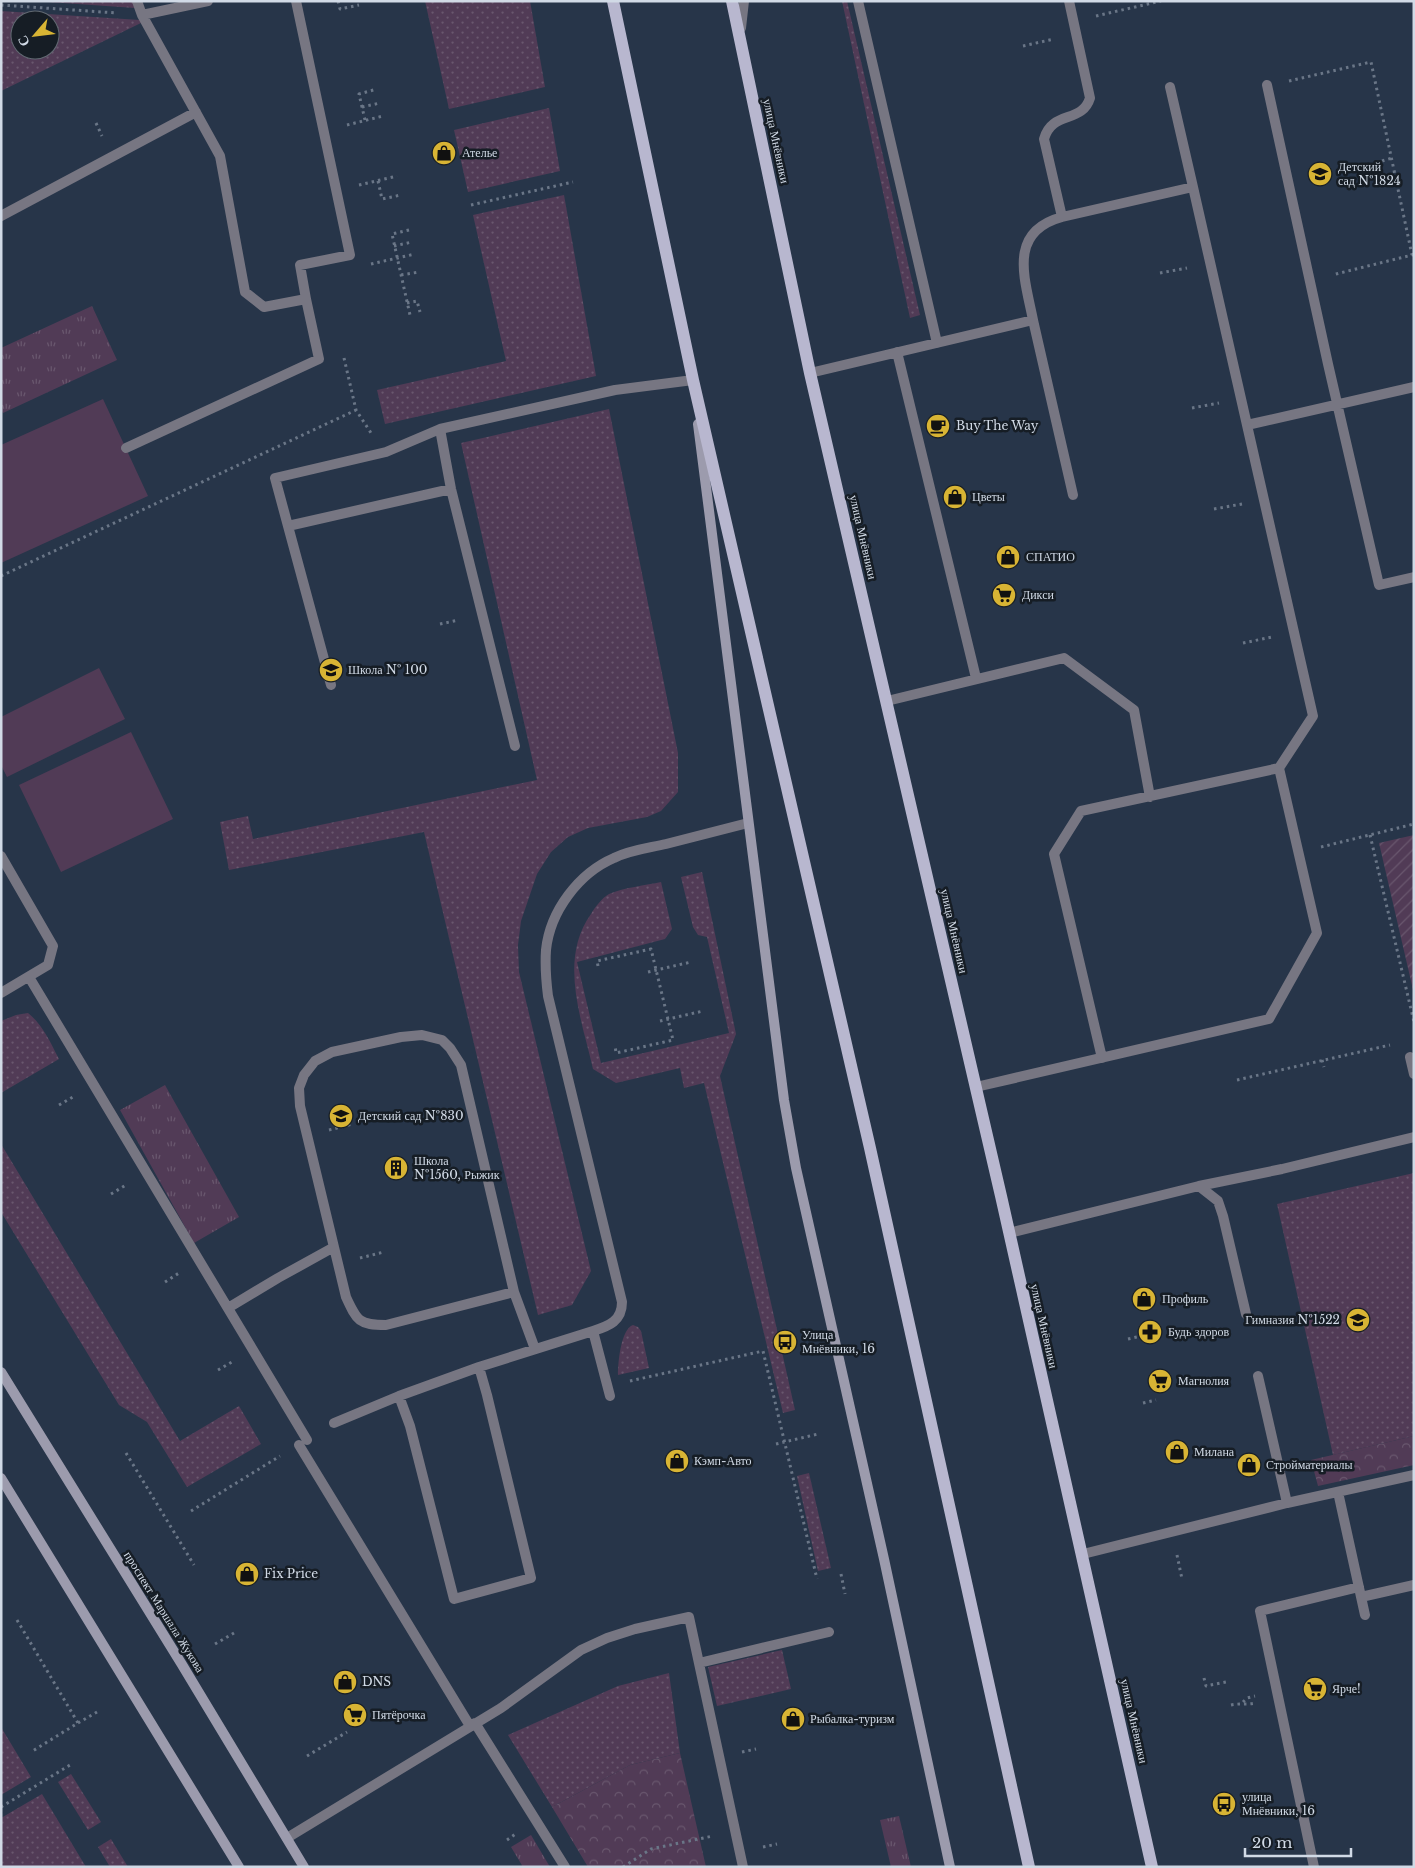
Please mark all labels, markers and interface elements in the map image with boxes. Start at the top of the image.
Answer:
north arrow [10,10,60,60]
text: С [13,32,34,50]
street label: улица Мнёвники [760,97,793,185]
shop icon: Ателье [431,140,457,166]
place label: Ателье [462,145,497,160]
place label: Детский сад №1824 [1338,159,1401,188]
school or university icon: Детский сад №1824 [1307,161,1333,187]
cafe icon: Buy The Way [925,413,951,439]
place label: Buy The Way [956,418,1039,433]
shop icon: Цветы [942,484,968,510]
place label: Цветы [972,489,1005,504]
street label: улица Мнёвники [846,493,881,581]
shop icon: СПАТИО [995,544,1021,570]
place label: СПАТИО [1026,549,1075,564]
supermarket icon: Дикси [991,582,1017,608]
place label: Дикси [1022,587,1054,602]
school or university icon: Школа № 100 [318,657,344,683]
place label: Школа № 100 [348,662,427,677]
street label: улица Мнёвники [937,887,972,975]
school or university icon: Детский сад №830 [328,1103,354,1129]
place label: Детский сад №830 [358,1108,464,1123]
place label: Школа №1560, Рыжик [414,1153,500,1182]
building icon: Школа №1560, Рыжик [383,1155,409,1181]
street label: улица Мнёвники [1027,1282,1062,1370]
shop icon: Профиль [1131,1286,1157,1312]
place label: Профиль [1162,1291,1209,1306]
school or university icon: Гимназия №1522 [1345,1307,1371,1333]
place label: Гимназия №1522 [1245,1312,1340,1327]
pharmacy icon: Будь здоров [1137,1319,1163,1345]
place label: Будь здоров [1168,1324,1229,1339]
place label: Улица Мнёвники, 16 [802,1327,875,1356]
bus stop icon: Улица Мнёвники, 16 [772,1329,798,1355]
supermarket icon: Магнолия [1147,1368,1173,1394]
place label: Магнолия [1178,1373,1230,1388]
shop icon: Милана [1164,1439,1190,1465]
place label: Милана [1194,1444,1235,1459]
shop icon: Кэмп-Авто [664,1448,690,1474]
shop icon: Стройматериалы [1236,1452,1262,1478]
place label: Кэмп-Авто [694,1453,752,1468]
place label: Стройматериалы [1266,1457,1353,1472]
street label: проспект Маршала Жукова [121,1548,208,1676]
shop icon: Fix Price [234,1561,260,1587]
place label: Fix Price [264,1566,318,1581]
shop icon: DNS [332,1669,358,1695]
place label: DNS [362,1674,391,1689]
supermarket icon: Ярче! [1302,1676,1328,1702]
street label: улица Мнёвники [1117,1677,1152,1765]
place label: Ярче! [1332,1681,1361,1696]
supermarket icon: Пятёрочка [342,1702,368,1728]
shop icon: Рыбалка-туризм [780,1706,806,1732]
place label: Пятёрочка [372,1707,426,1722]
place label: Рыбалка-туризм [810,1711,895,1726]
place label: улица Мнёвники, 16 [1242,1789,1315,1818]
bus stop icon: улица Мнёвники, 16 [1211,1791,1237,1817]
scale bar [1245,1826,1351,1858]
text: 20 m [1252,1833,1292,1852]

